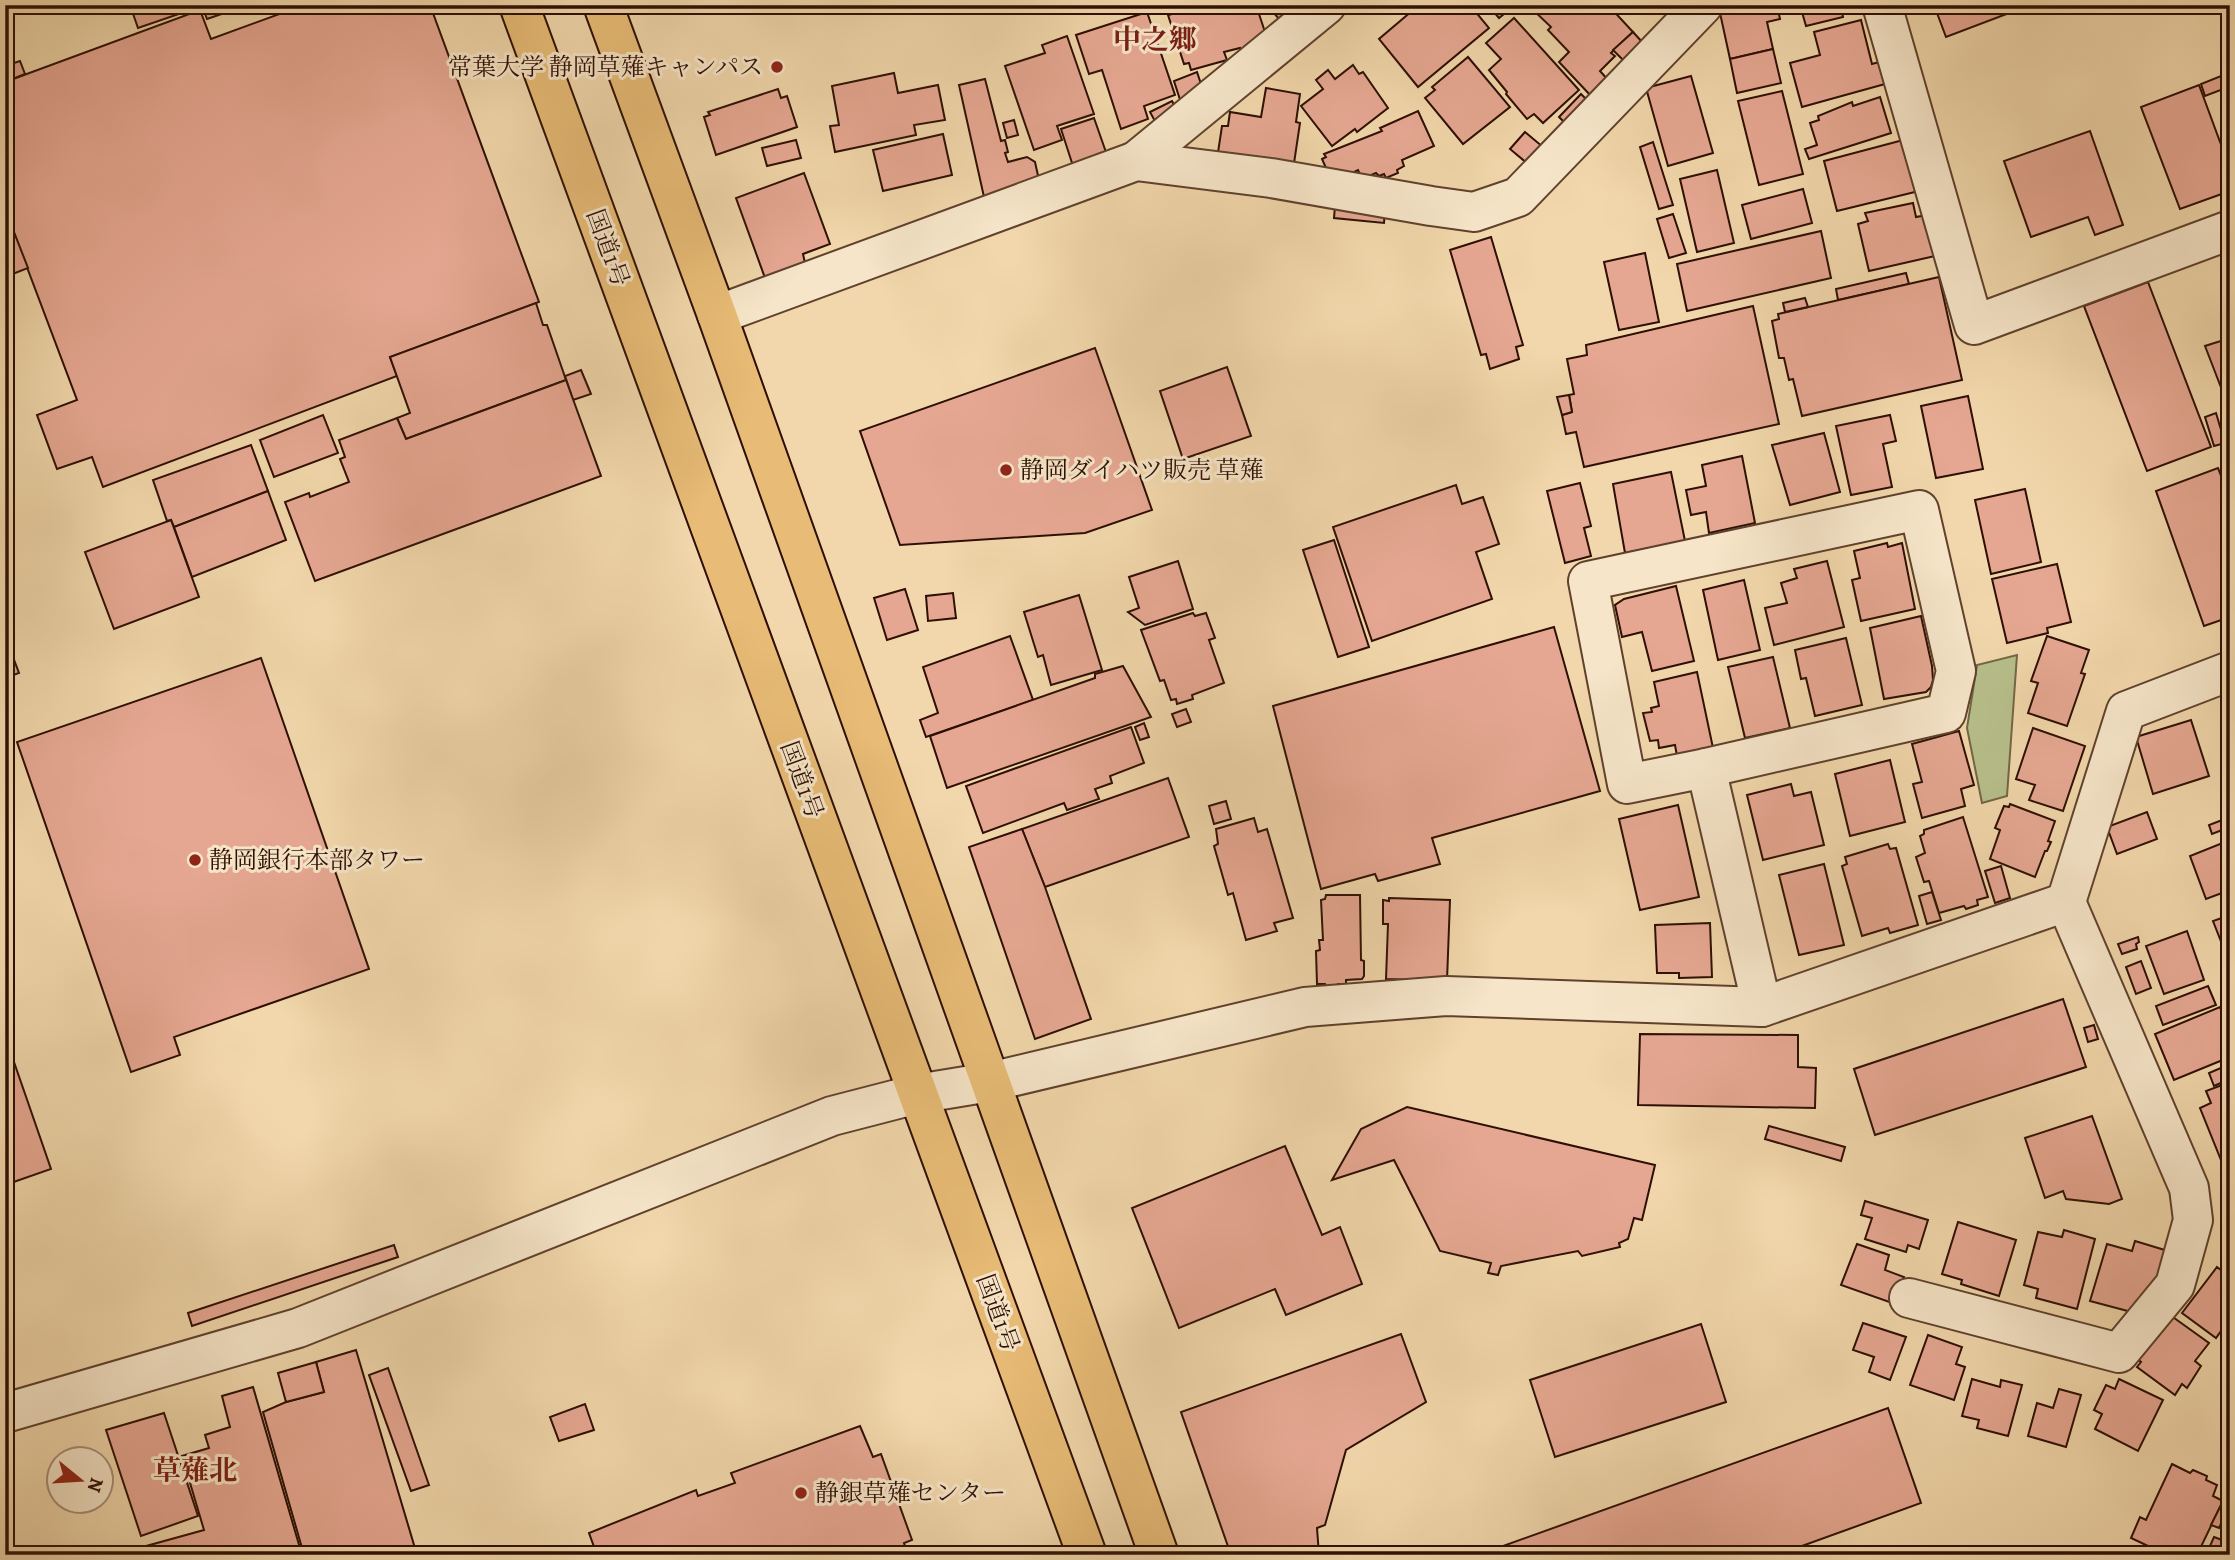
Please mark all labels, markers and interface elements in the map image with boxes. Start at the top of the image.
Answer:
district label: 中之郷 [1113,21,1197,59]
place label: 常葉大学 静岡草薙キャンパス [448,51,763,83]
marker: 常葉大学 静岡草薙キャンパス [769,59,785,75]
street label: 国道1号 [579,205,637,291]
place label: 静岡ダイハツ販売 草薙 [1020,454,1264,486]
marker: 静岡ダイハツ販売 草薙 [998,462,1014,478]
street label: 国道1号 [773,737,831,823]
place label: 静岡銀行本部タワー [209,844,425,876]
marker: 静岡銀行本部タワー [187,852,203,868]
street label: 国道1号 [969,1270,1027,1356]
north arrow [46,1444,116,1514]
district label: 草薙北 [153,1452,237,1490]
text: N [81,1474,110,1496]
place label: 静銀草薙センター [815,1477,1006,1509]
marker: 静銀草薙センター [793,1485,809,1501]

